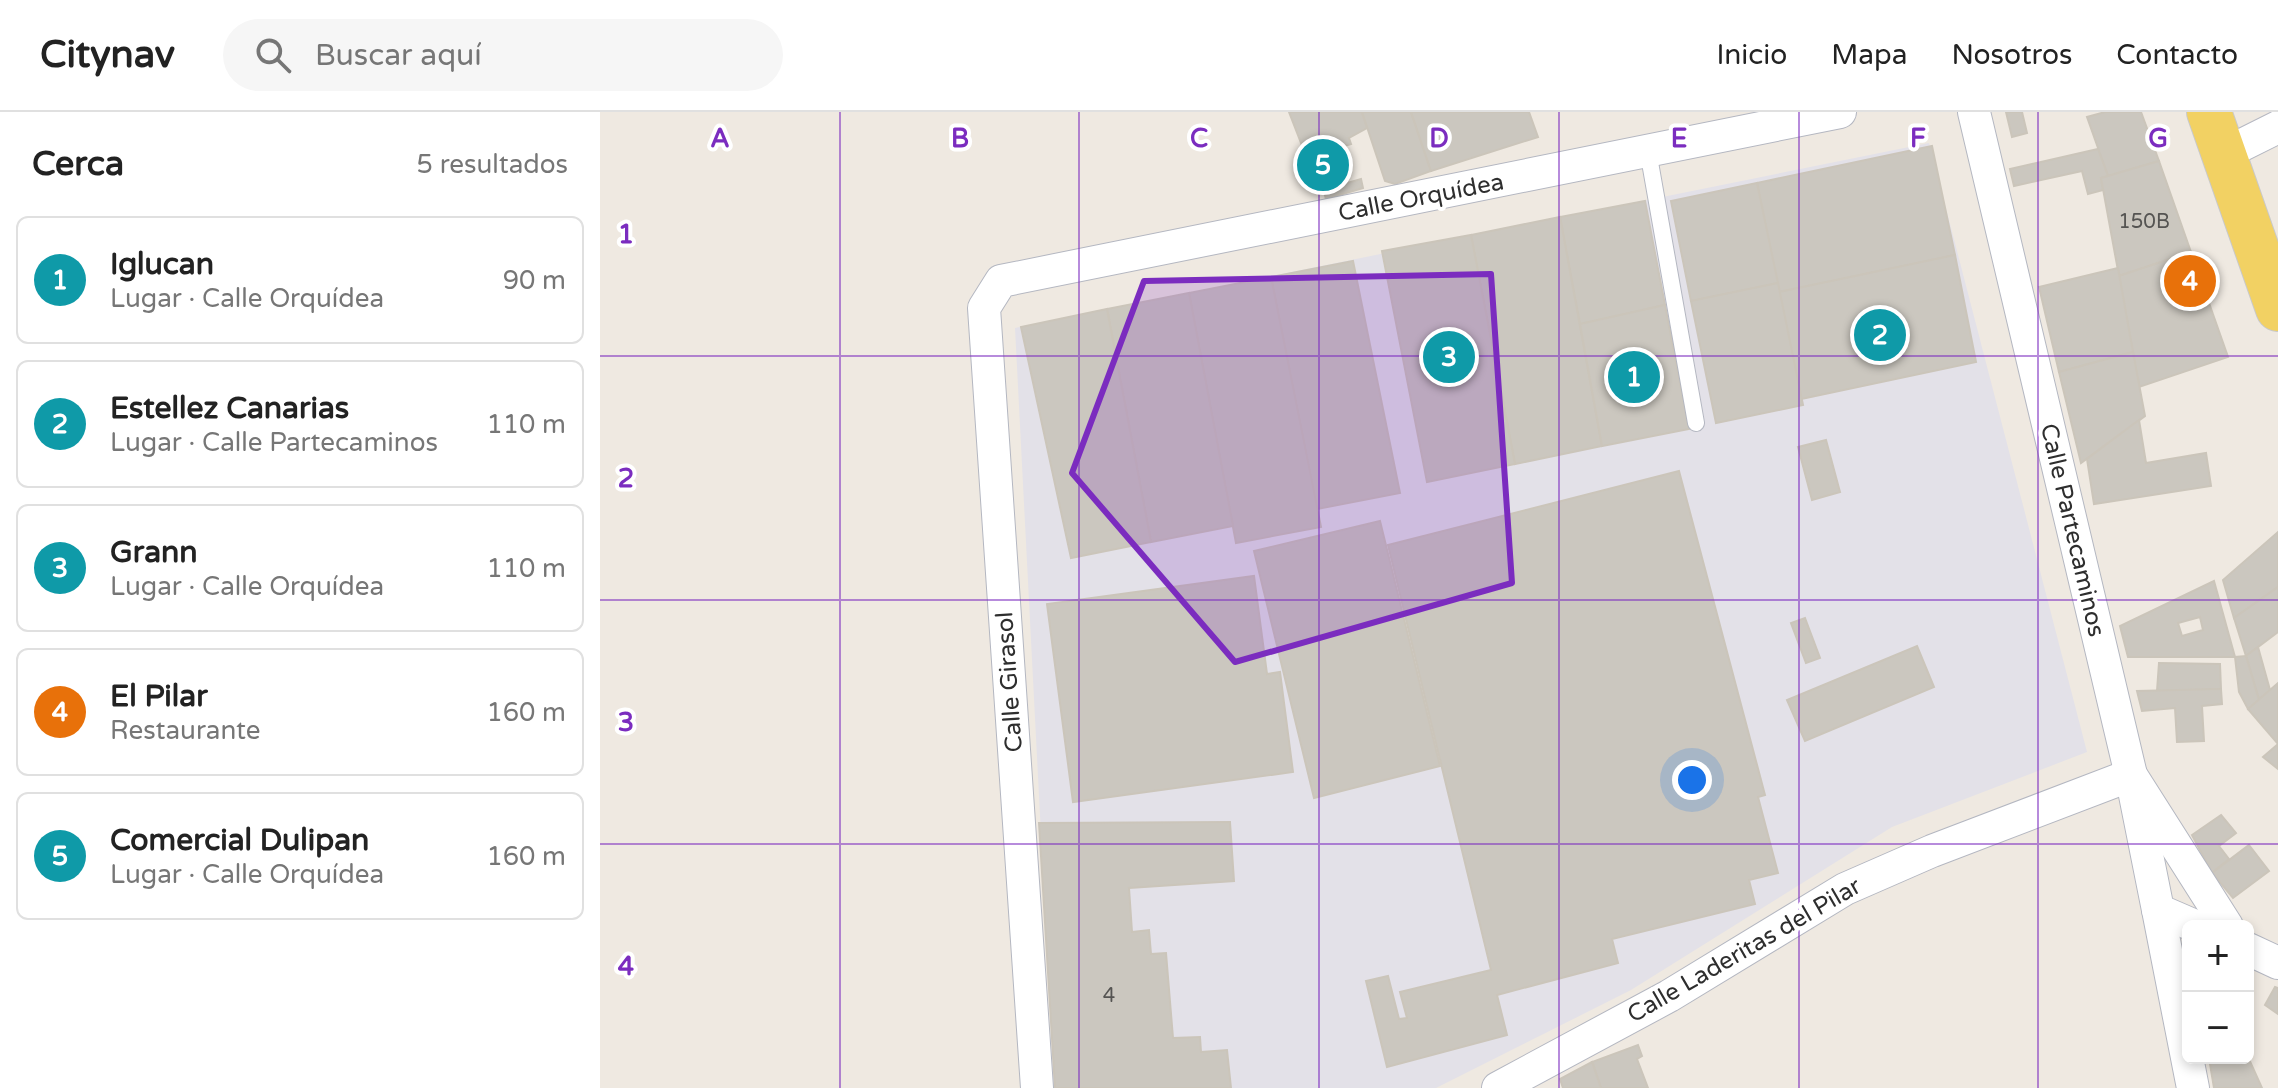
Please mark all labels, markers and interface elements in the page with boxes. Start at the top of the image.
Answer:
search box [223,19,783,91]
text: Citynav [40,32,175,78]
icon: search [251,33,295,77]
text: Buscar aquí [315,37,482,74]
text: Inicio [1717,38,1787,72]
text: Mapa [1831,38,1907,72]
text: Nosotros [1951,38,2072,72]
text: Contacto [2116,38,2238,72]
text: A [710,123,730,154]
text: B [951,123,969,154]
text: C [1190,123,1208,154]
text: D [1429,123,1449,154]
text: E [1671,123,1687,154]
text: F [1910,123,1926,154]
text: G [2148,123,2168,154]
pin: 5 [1297,135,1349,195]
text: Cerca [32,144,124,185]
text: 5 resultados [417,149,568,180]
street label: Calle Orquídea [1336,167,1506,228]
house number: 150B [2118,210,2170,234]
text: 1 [618,219,634,250]
text: Iglucan [110,246,214,283]
pin: 4 [2164,251,2216,311]
text: 1 [52,265,68,296]
text: 90 m [503,265,566,296]
text: Lugar · Calle Orquídea [110,283,384,314]
pin: 2 [1854,305,1906,365]
pin: 3 [1423,327,1475,387]
pin: 1 [1608,347,1660,407]
text: Estellez Canarias [110,390,349,427]
text: 2 [52,409,68,440]
text: 110 m [486,409,566,440]
street label: Calle Partecaminos [2034,421,2111,639]
text: Lugar · Calle Partecaminos [110,427,438,458]
text: 2 [618,463,634,494]
text: Grann [110,534,198,571]
text: 3 [52,553,68,584]
text: 110 m [486,553,566,584]
text: Lugar · Calle Orquídea [110,571,384,602]
street label: Calle Girasol [990,611,1029,753]
text: El Pilar [110,678,208,715]
text: 4 [52,697,68,728]
text: 160 m [486,697,566,728]
text: 3 [618,707,634,738]
text: Restaurante [110,715,260,746]
your location [1672,760,1712,800]
text: Comercial Dulipan [110,822,369,859]
text: 5 [52,841,68,872]
text: 160 m [486,841,566,872]
text: Lugar · Calle Orquídea [110,859,384,890]
street label: Calle Laderitas del Pilar [1622,871,1867,1029]
map controls [2182,920,2254,1064]
button: + [2182,920,2254,992]
text: 4 [618,951,634,982]
house number: 4 [1103,984,1115,1008]
button: − [2182,992,2254,1064]

